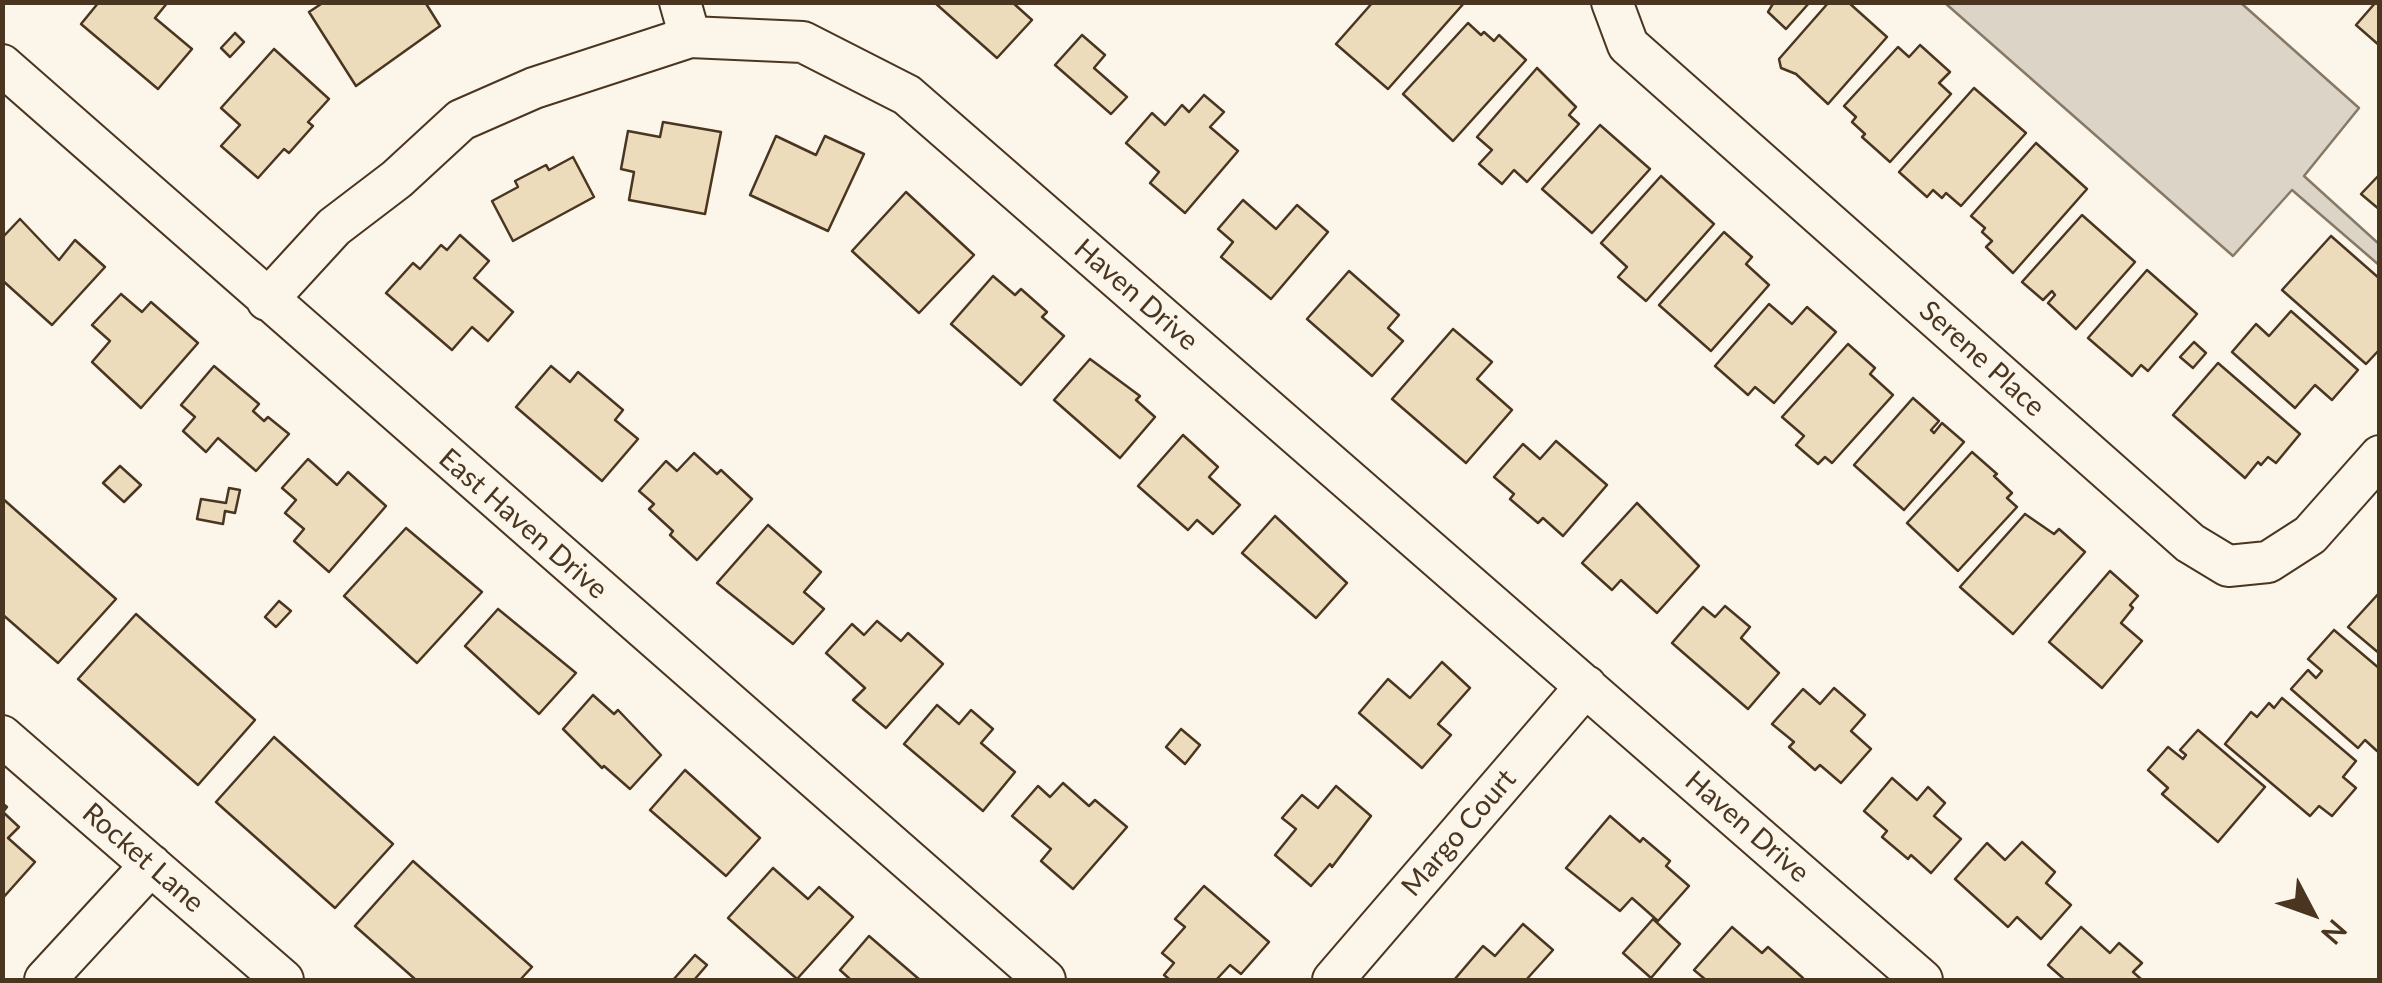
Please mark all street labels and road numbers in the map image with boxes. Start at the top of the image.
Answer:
street label: Haven Drive [1067,232,1205,358]
street label: Serene Place [1912,294,2052,424]
street label: East Haven Drive [432,442,614,606]
street label: Margo Court [1395,763,1523,903]
street label: Haven Drive [1678,764,1816,890]
street label: Rocket Lane [75,796,211,920]

